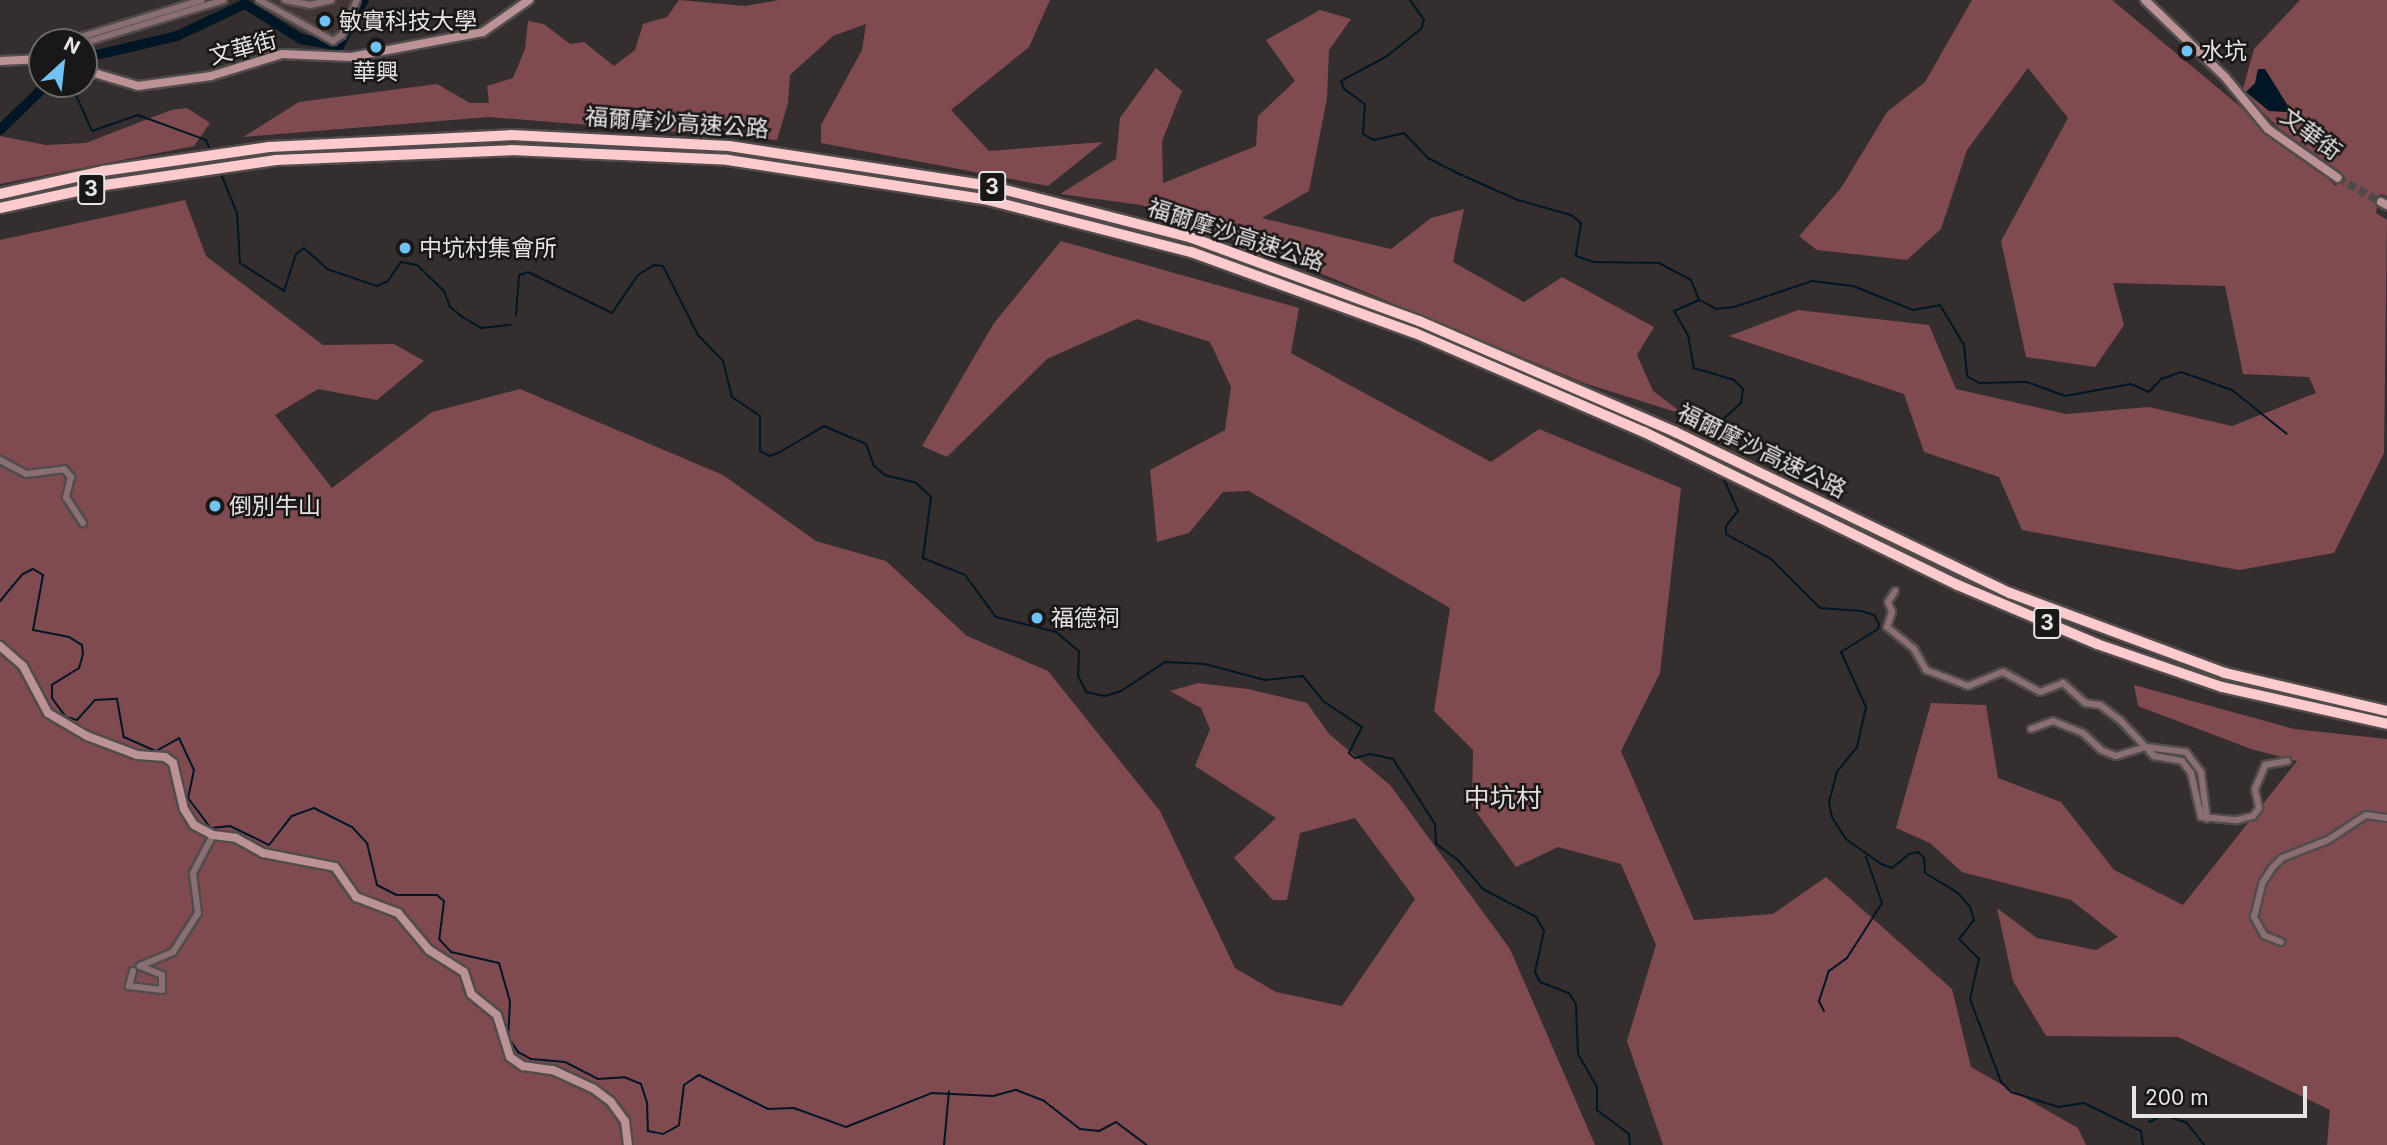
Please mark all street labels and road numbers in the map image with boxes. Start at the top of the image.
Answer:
street label: 文華街 [206,26,280,70]
street label: 文華街 [2275,102,2347,166]
street label: 福爾摩沙高速公路 [584,103,770,143]
road number: 3 [978,170,1006,204]
road number: 3 [77,172,105,206]
street label: 福爾摩沙高速公路 [1144,193,1328,277]
street label: 福爾摩沙高速公路 [1673,398,1851,504]
road number: 3 [2033,606,2061,640]

